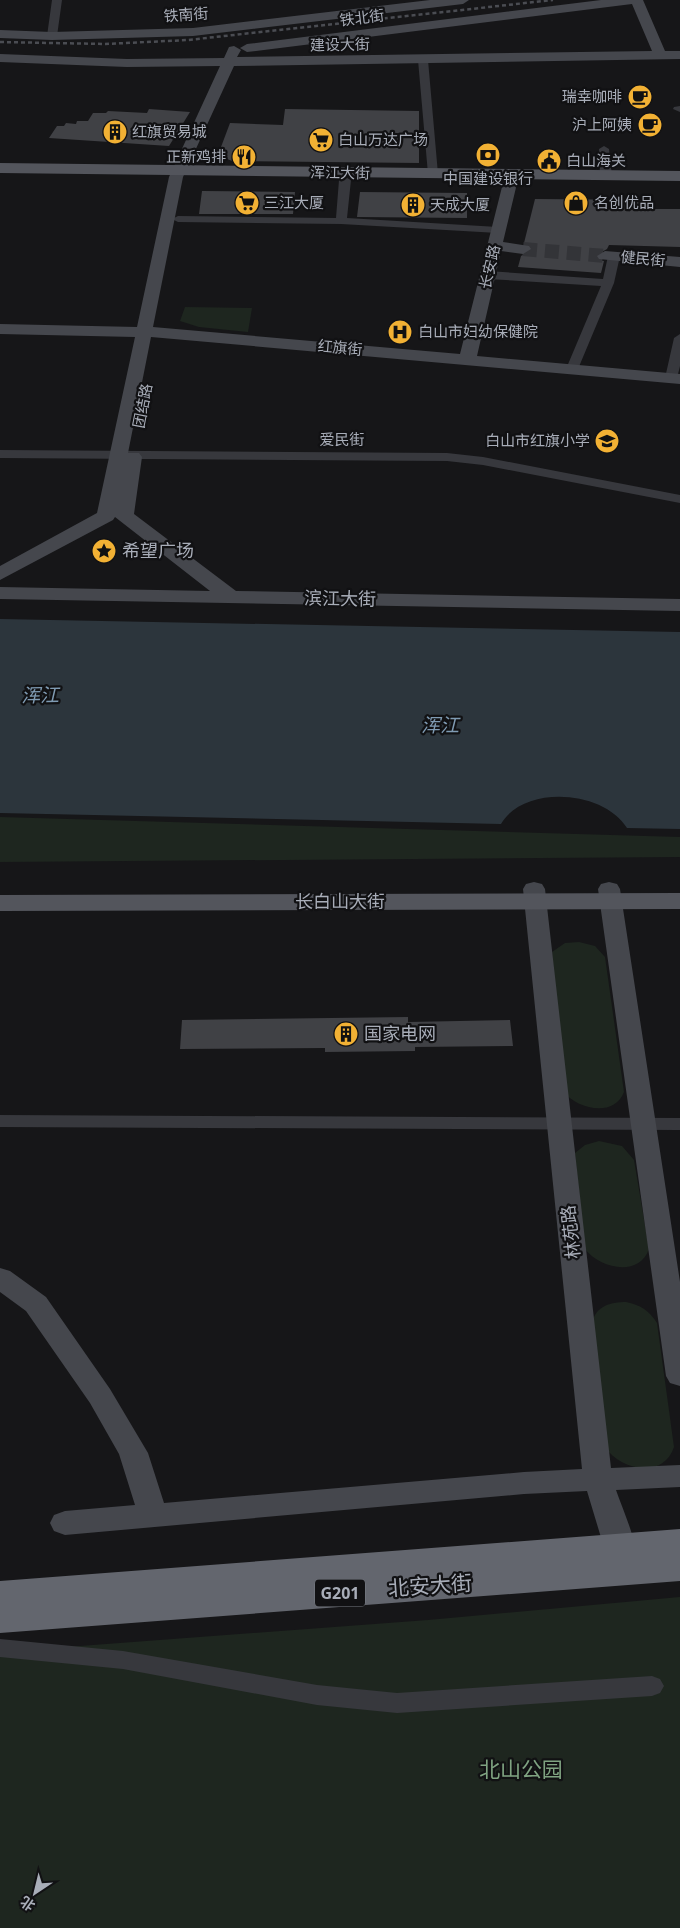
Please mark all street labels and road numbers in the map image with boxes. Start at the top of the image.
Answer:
street label: 铁南街 [163,2,209,26]
street label: 铁北街 [338,4,385,30]
street label: 建设大街 [310,33,370,55]
street label: 浑江大街 [310,161,370,183]
street label: 长安路 [474,243,504,291]
street label: 健民街 [620,246,666,270]
street label: 红旗街 [317,335,363,359]
street label: 团结路 [128,382,156,430]
street label: 爱民街 [319,429,365,449]
street label: 滨江大街 [304,585,376,611]
street label: 长白山大街 [295,889,385,913]
street label: 林苑路 [555,1204,585,1260]
street label: 北安大街 [387,1568,473,1602]
road number: G201 [315,1580,365,1606]

